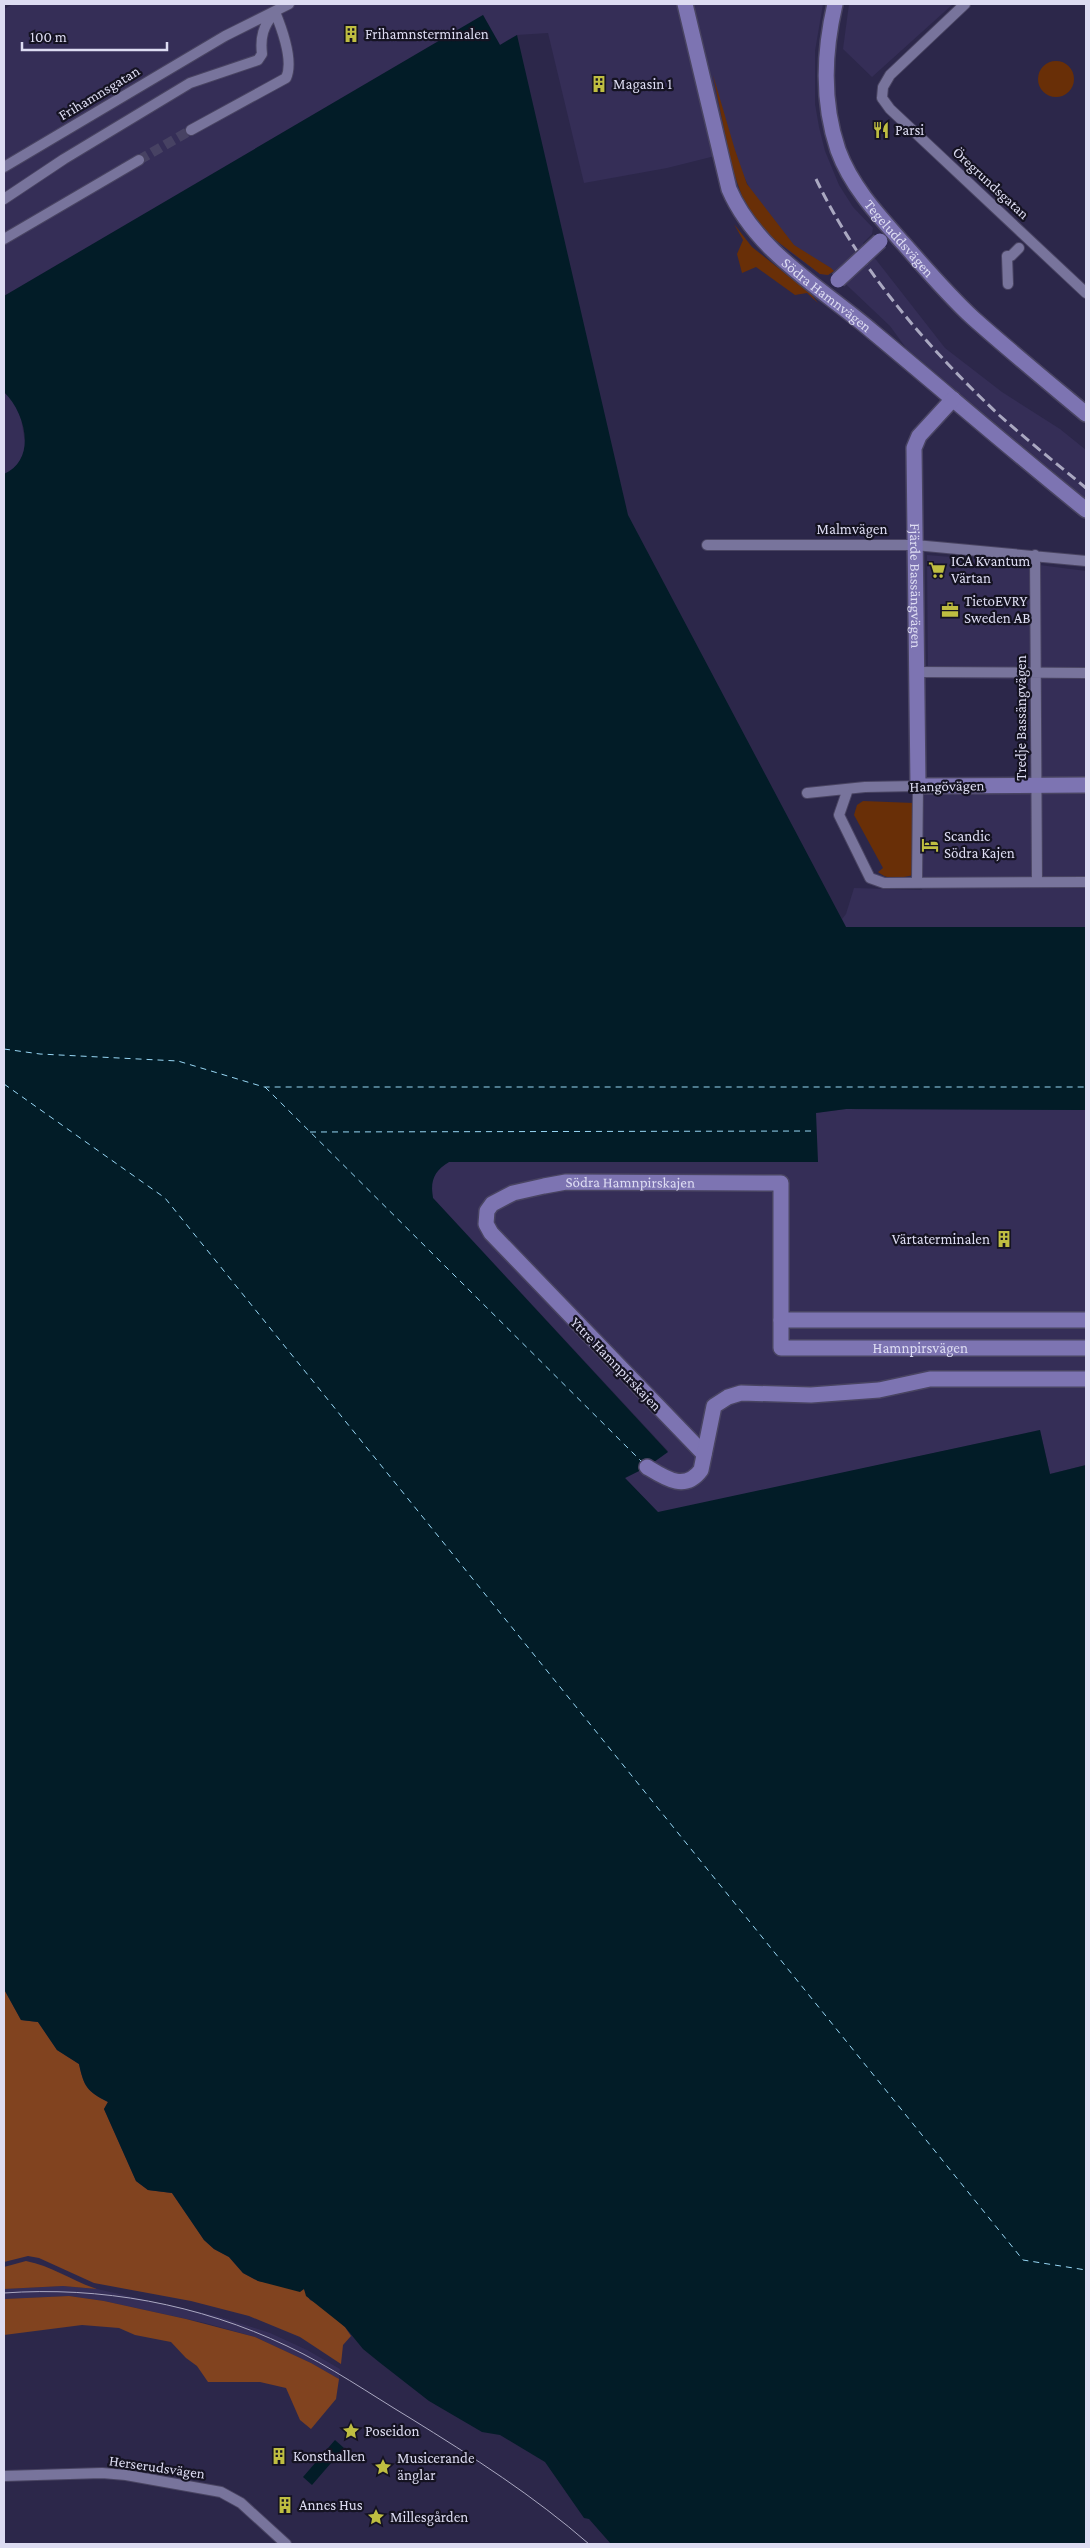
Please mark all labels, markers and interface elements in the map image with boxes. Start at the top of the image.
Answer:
scale bar [22,20,168,52]
building icon: Frihamnsterminalen [341,24,361,44]
place label: Frihamnsterminalen [365,26,489,42]
text: 100 m [30,29,67,45]
street label: Frihamnsgatan [56,63,143,124]
building icon: Magasin 1 [589,74,609,94]
place label: Magasin 1 [613,76,672,93]
restaurant icon: Parsi [871,120,891,140]
place label: Parsi [895,122,924,138]
street label: Öregrundsgatan [949,144,1032,223]
street label: Tegeluddsvägen [861,197,937,280]
street label: Södra Hamnvägen [779,255,875,335]
street label: Malmvägen [817,521,887,538]
street label: Fjärde Bassängvägen [906,523,924,648]
place label: ICA Kvantum Värtan [951,553,1030,586]
supermarket icon: ICA Kvantum Värtan [927,560,947,580]
place label: TietoEVRY Sweden AB [964,593,1030,626]
office icon: TietoEVRY Sweden AB [940,600,960,620]
street label: Tredje Bassängvägen [1013,655,1030,781]
street label: Hangövägen [909,777,985,796]
place label: Scandic Södra Kajen [944,828,1015,862]
hotel icon: Scandic Södra Kajen [920,835,940,855]
street label: Södra Hamnpirskajen [566,1174,695,1192]
building icon: Värtaterminalen [994,1229,1014,1249]
place label: Värtaterminalen [892,1231,990,1247]
street label: Yttre Hamnpirskajen [567,1314,665,1415]
street label: Hamnpirsvägen [873,1340,968,1357]
place icon: Poseidon [341,2421,361,2441]
place label: Poseidon [365,2423,419,2439]
building icon: Konsthallen [269,2446,289,2466]
place label: Konsthallen [293,2448,365,2464]
place label: Musicerande änglar [397,2450,475,2484]
street label: Herserudsvägen [108,2452,206,2483]
place icon: Musicerande änglar [373,2457,393,2477]
building icon: Annes Hus [275,2495,295,2515]
place label: Annes Hus [299,2497,363,2513]
place icon: Millesgården [366,2507,386,2527]
place label: Millesgården [390,2509,468,2526]

